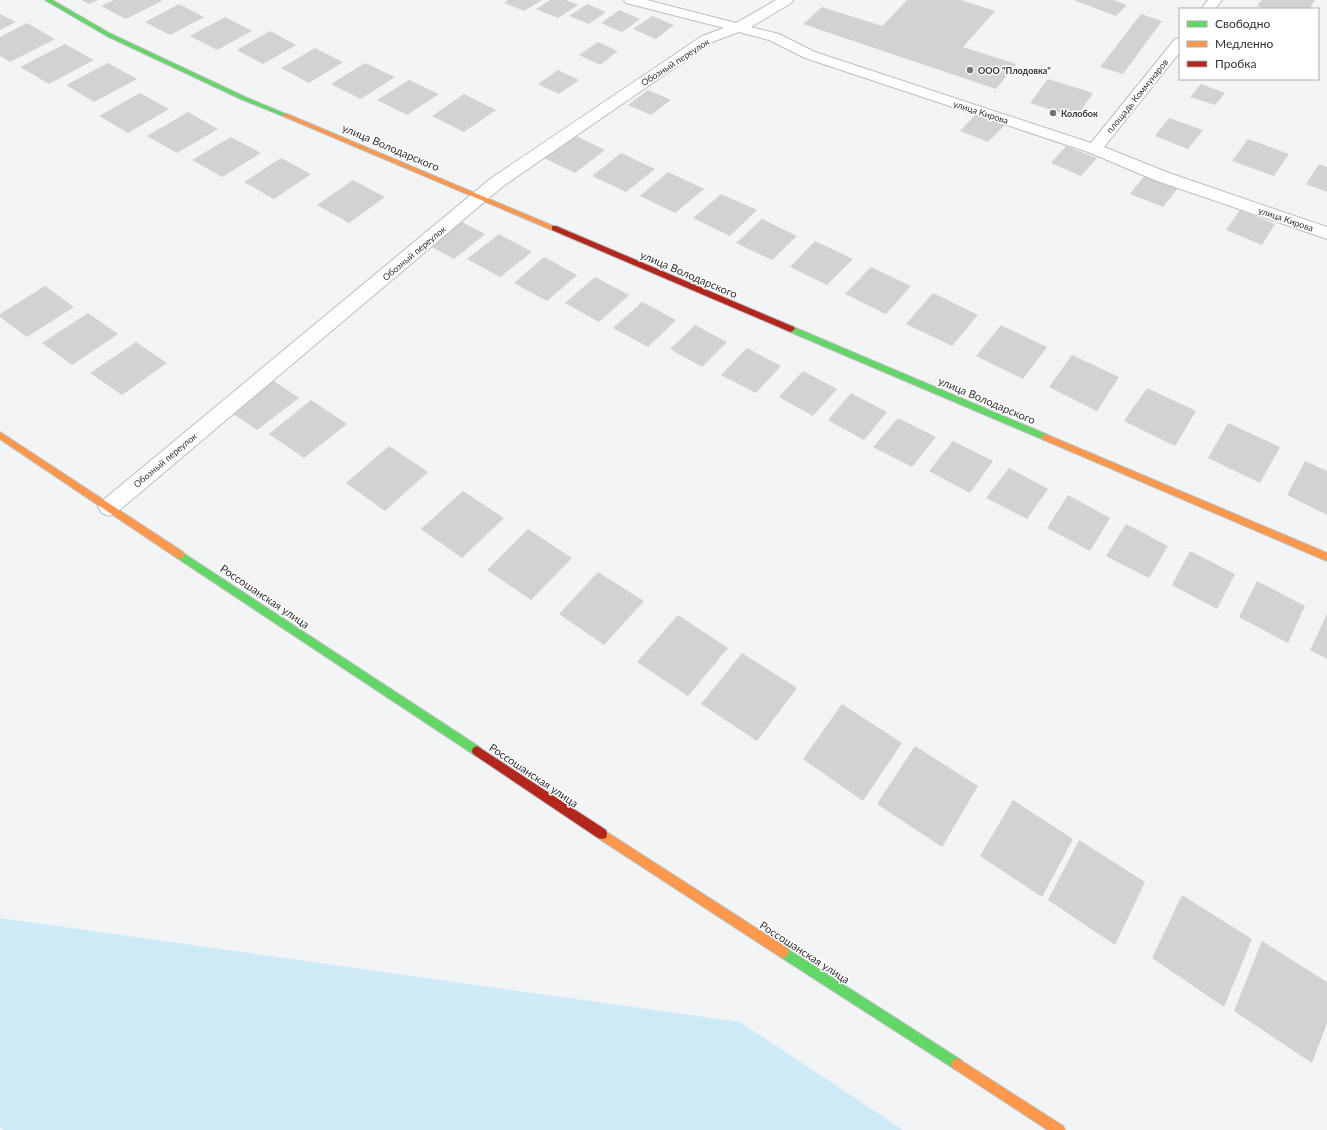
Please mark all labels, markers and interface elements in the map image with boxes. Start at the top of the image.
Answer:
legend [1179,8,1319,80]
text: Свободно [1215,16,1271,31]
street label: Обозный переулок [639,36,712,88]
text: Медленно [1215,36,1274,51]
street label: площадь Коммунаров [1104,56,1171,135]
text: Пробка [1215,56,1256,71]
marker: ООО "Плодовка" [965,65,975,75]
place label: ООО "Плодовка" [978,65,1051,76]
street label: улица Кирова [952,98,1010,126]
marker: Колобок [1048,108,1058,118]
place label: Колобок [1061,108,1098,119]
street label: улица Володарского [340,121,442,173]
street label: улица Кирова [1257,205,1315,233]
street label: Обозный переулок [380,223,448,283]
street label: улица Володарского [638,248,740,300]
street label: улица Володарского [936,374,1038,426]
street label: Обозный переулок [131,430,199,490]
street label: Россошанская улица [218,561,312,631]
street label: Россошанская улица [487,740,581,810]
street label: Россошанская улица [758,918,852,986]

